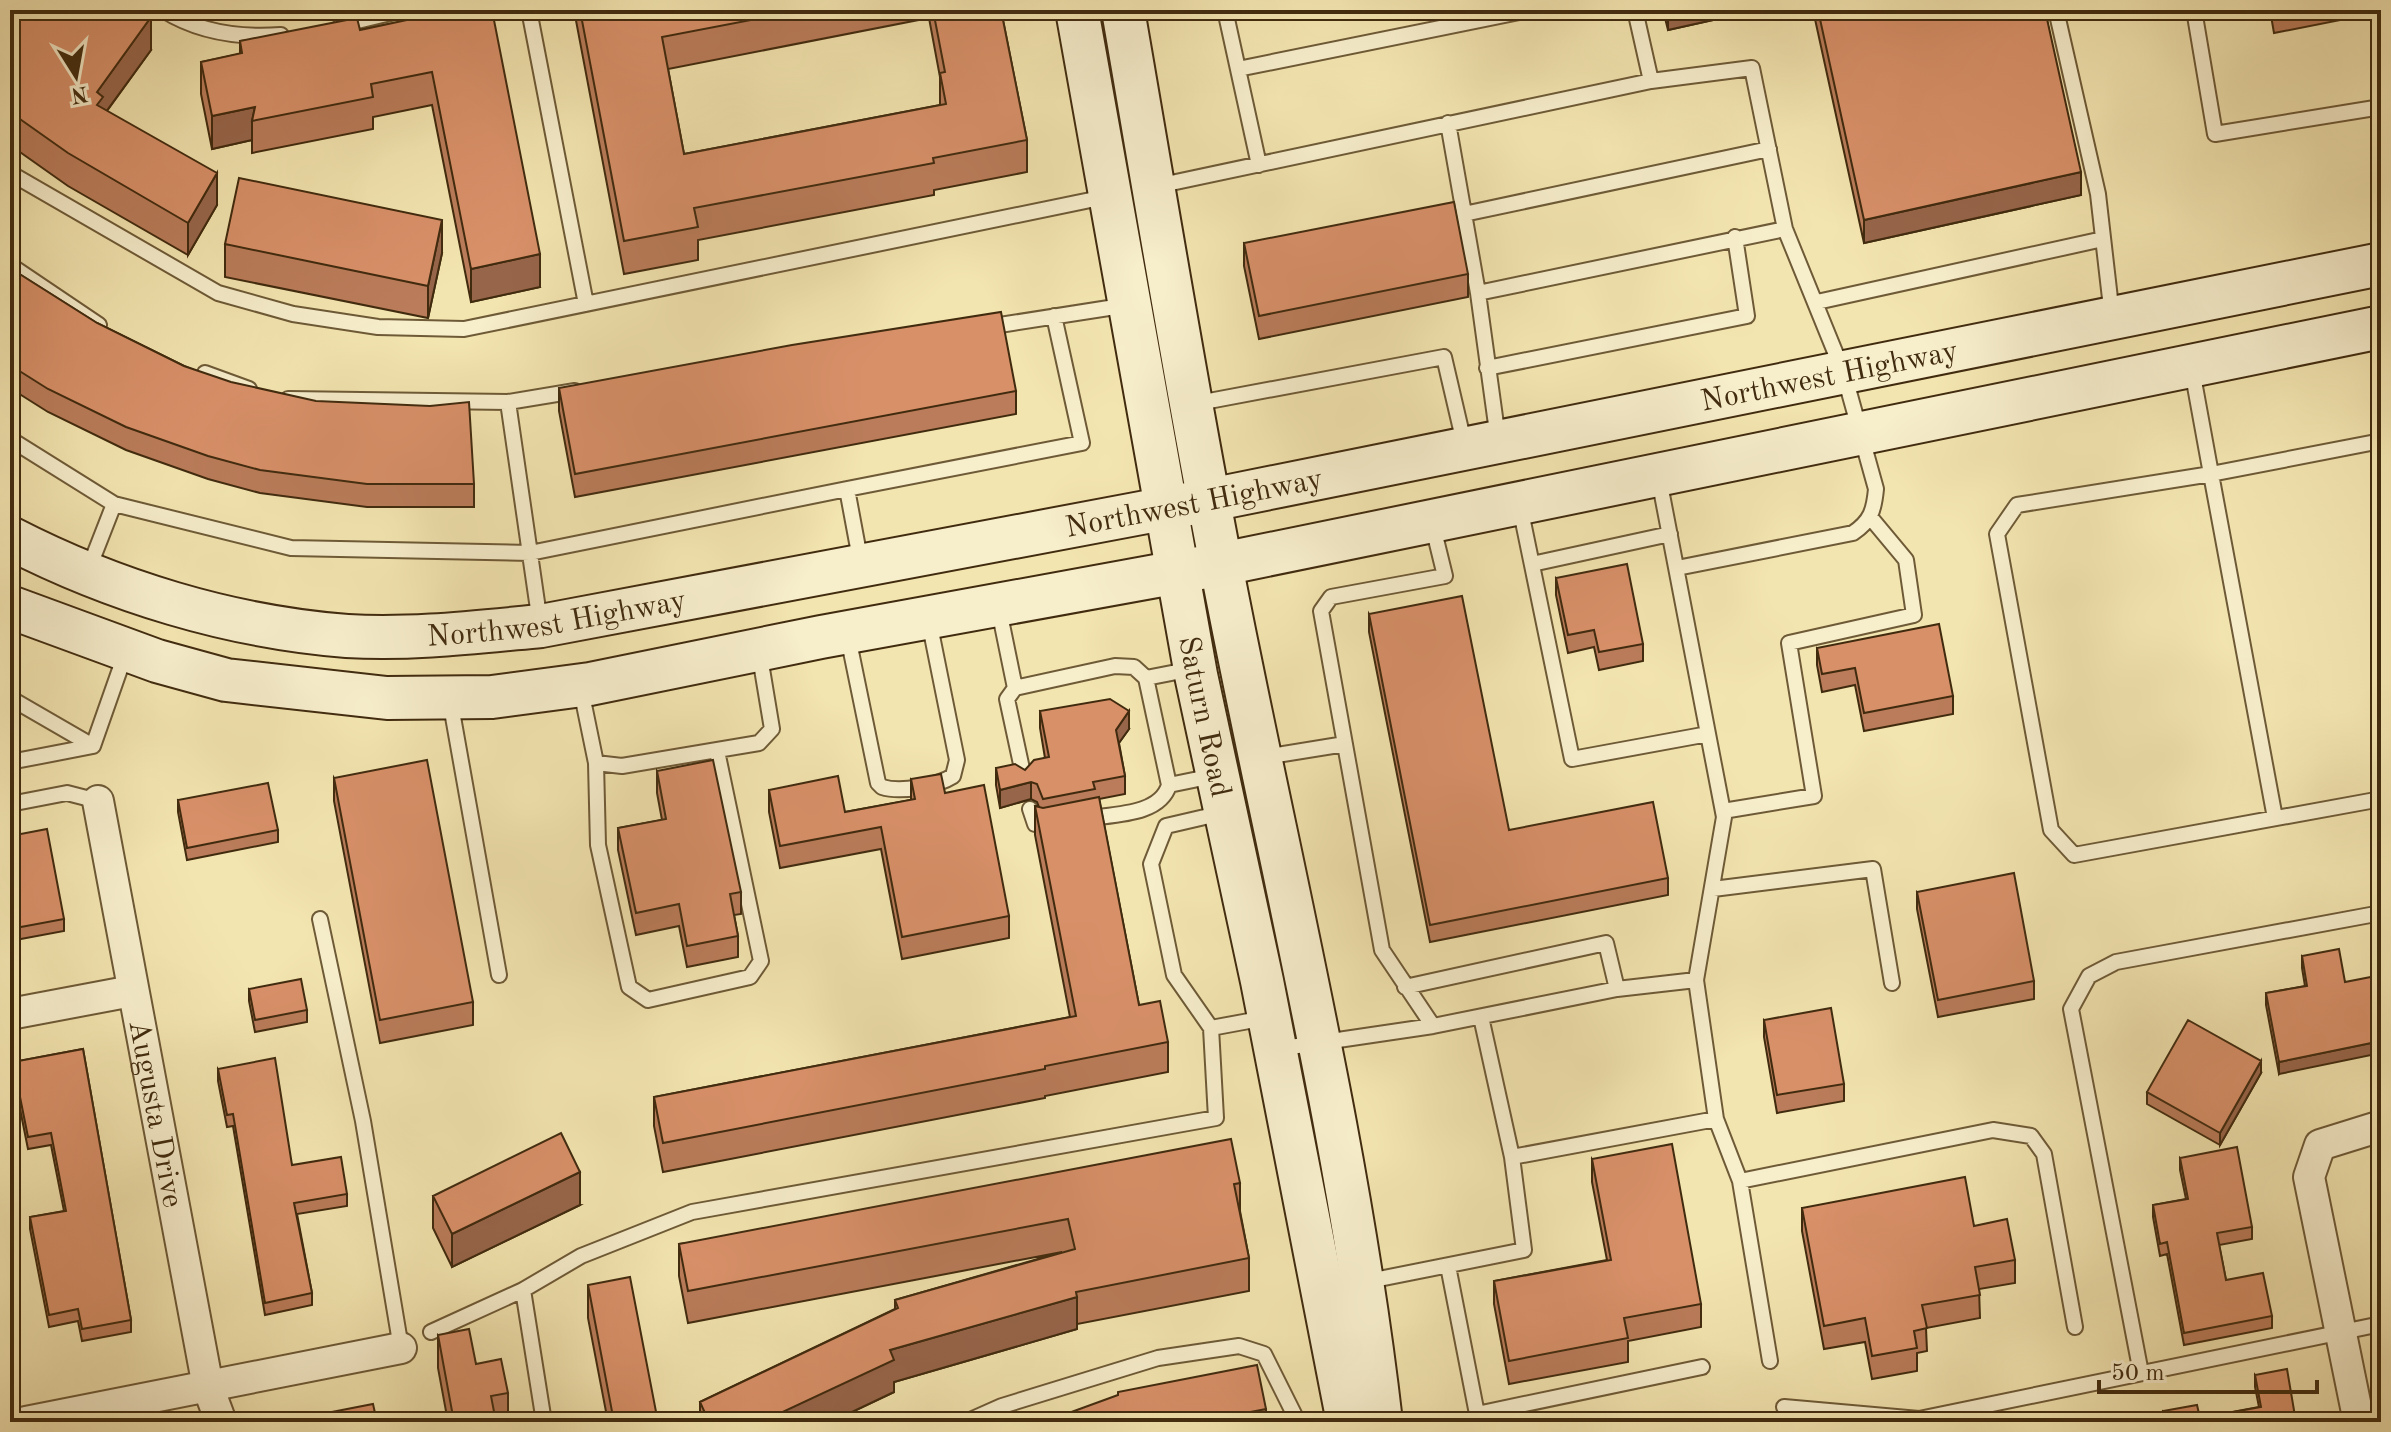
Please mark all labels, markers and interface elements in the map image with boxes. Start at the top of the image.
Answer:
north arrow [36,36,116,116]
text: N [69,81,90,106]
street label: Northwest Highway [1698,337,1961,418]
street label: Northwest Highway [1063,465,1326,544]
street label: Northwest Highway [426,586,689,653]
street label: Saturn Road [1172,634,1235,800]
street label: Augusta Drive [122,1018,187,1210]
scale bar [2099,1344,2317,1394]
text: 50 m [2111,1362,2165,1386]

